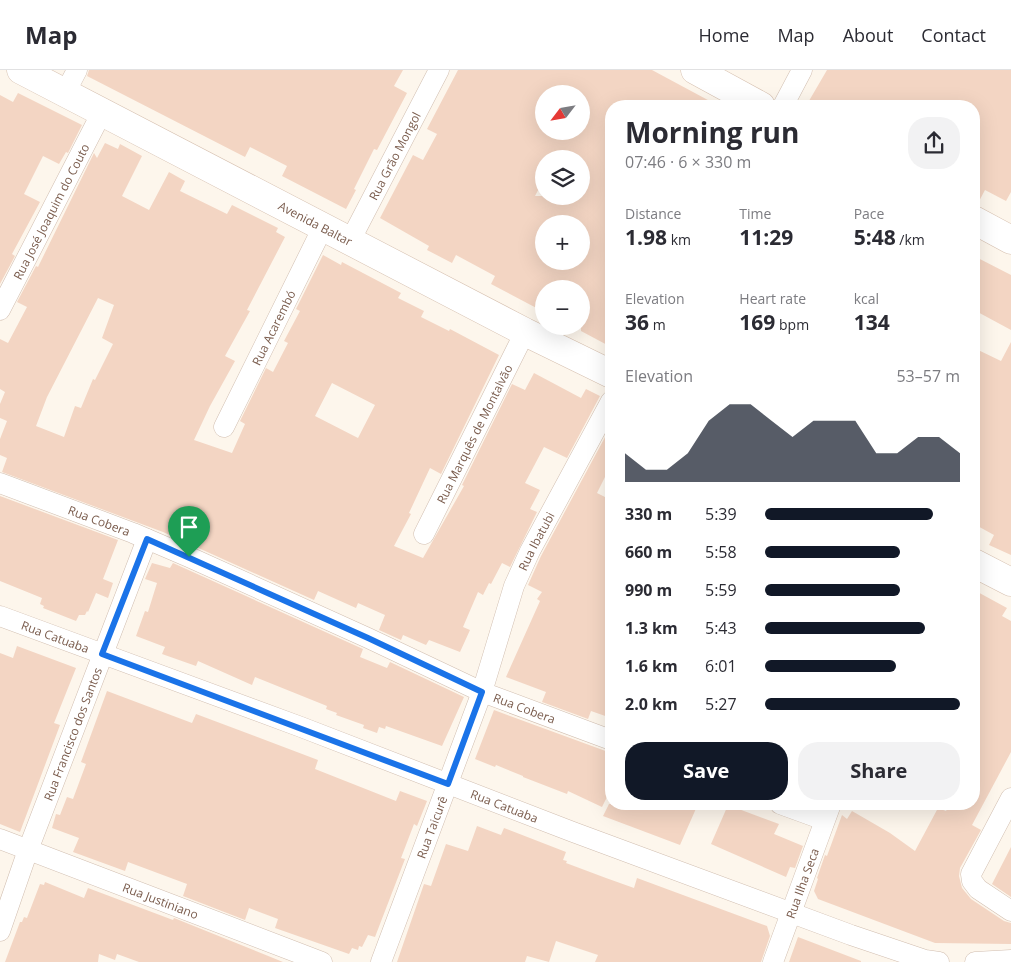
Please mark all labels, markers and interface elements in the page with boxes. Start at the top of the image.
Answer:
text: Map [25,18,77,51]
text: Home [699,23,749,47]
text: Map [777,23,815,47]
text: About [843,23,893,47]
text: Contact [921,23,986,47]
north arrow [535,85,590,140]
map controls [535,85,590,335]
street label: Rua Grão Mongol [364,109,424,203]
text: Morning run [625,113,799,151]
button: share [908,117,960,169]
street label: Rua José Joaquim do Couto [9,140,93,282]
button: layers [535,150,590,205]
text: 07:46 · 6 × 330 m [625,151,751,173]
street label: Avenida Baltar [276,197,356,249]
text: Distance [625,204,681,223]
text: Time [739,204,771,223]
text: Pace [854,204,884,223]
button: + [535,215,590,270]
text: 1.98 [625,223,667,251]
text: 11:29 [739,223,793,251]
text: 5:48 [854,223,896,251]
text: km [667,230,691,249]
text: /km [896,230,925,249]
button: − [535,280,590,335]
street label: Rua Acarembó [247,287,299,368]
text: Elevation [625,289,684,308]
text: Heart rate [739,289,806,308]
text: kcal [854,289,879,308]
text: 36 [625,308,649,336]
text: 169 [739,308,775,336]
text: 134 [854,308,890,336]
text: m [649,315,666,334]
text: bpm [775,315,809,334]
street label: Rua Marquês de Montalvão [432,361,516,506]
text: Elevation [625,365,693,387]
text: 53–57 m [896,365,960,387]
street label: Rua Cobera [66,501,133,540]
text: 330 m [625,503,672,525]
text: 5:39 [705,503,737,525]
pin [168,506,210,557]
street label: Rua Ibatubi [514,509,558,573]
icon: arrive [175,513,203,541]
text: 660 m [625,541,672,563]
text: 5:58 [705,541,737,563]
text: 990 m [625,579,672,601]
text: 5:59 [705,579,737,601]
street label: Rua Catuaba [19,616,92,657]
text: 1.3 km [625,617,678,639]
text: 5:43 [705,617,737,639]
text: 1.6 km [625,655,678,677]
text: 6:01 [705,655,737,677]
street label: Rua Francisco dos Santos [39,665,106,803]
street label: Rua Cobera [491,689,558,727]
text: 2.0 km [625,693,678,715]
text: 5:27 [705,693,737,715]
button: Save [625,742,788,800]
button: Share [798,742,960,800]
street label: Rua Catuaba [468,785,541,826]
street label: Rua Taicurê [412,793,451,861]
street label: Rua Ilha Seca [781,846,823,921]
street label: Rua Justiniano [120,878,201,923]

